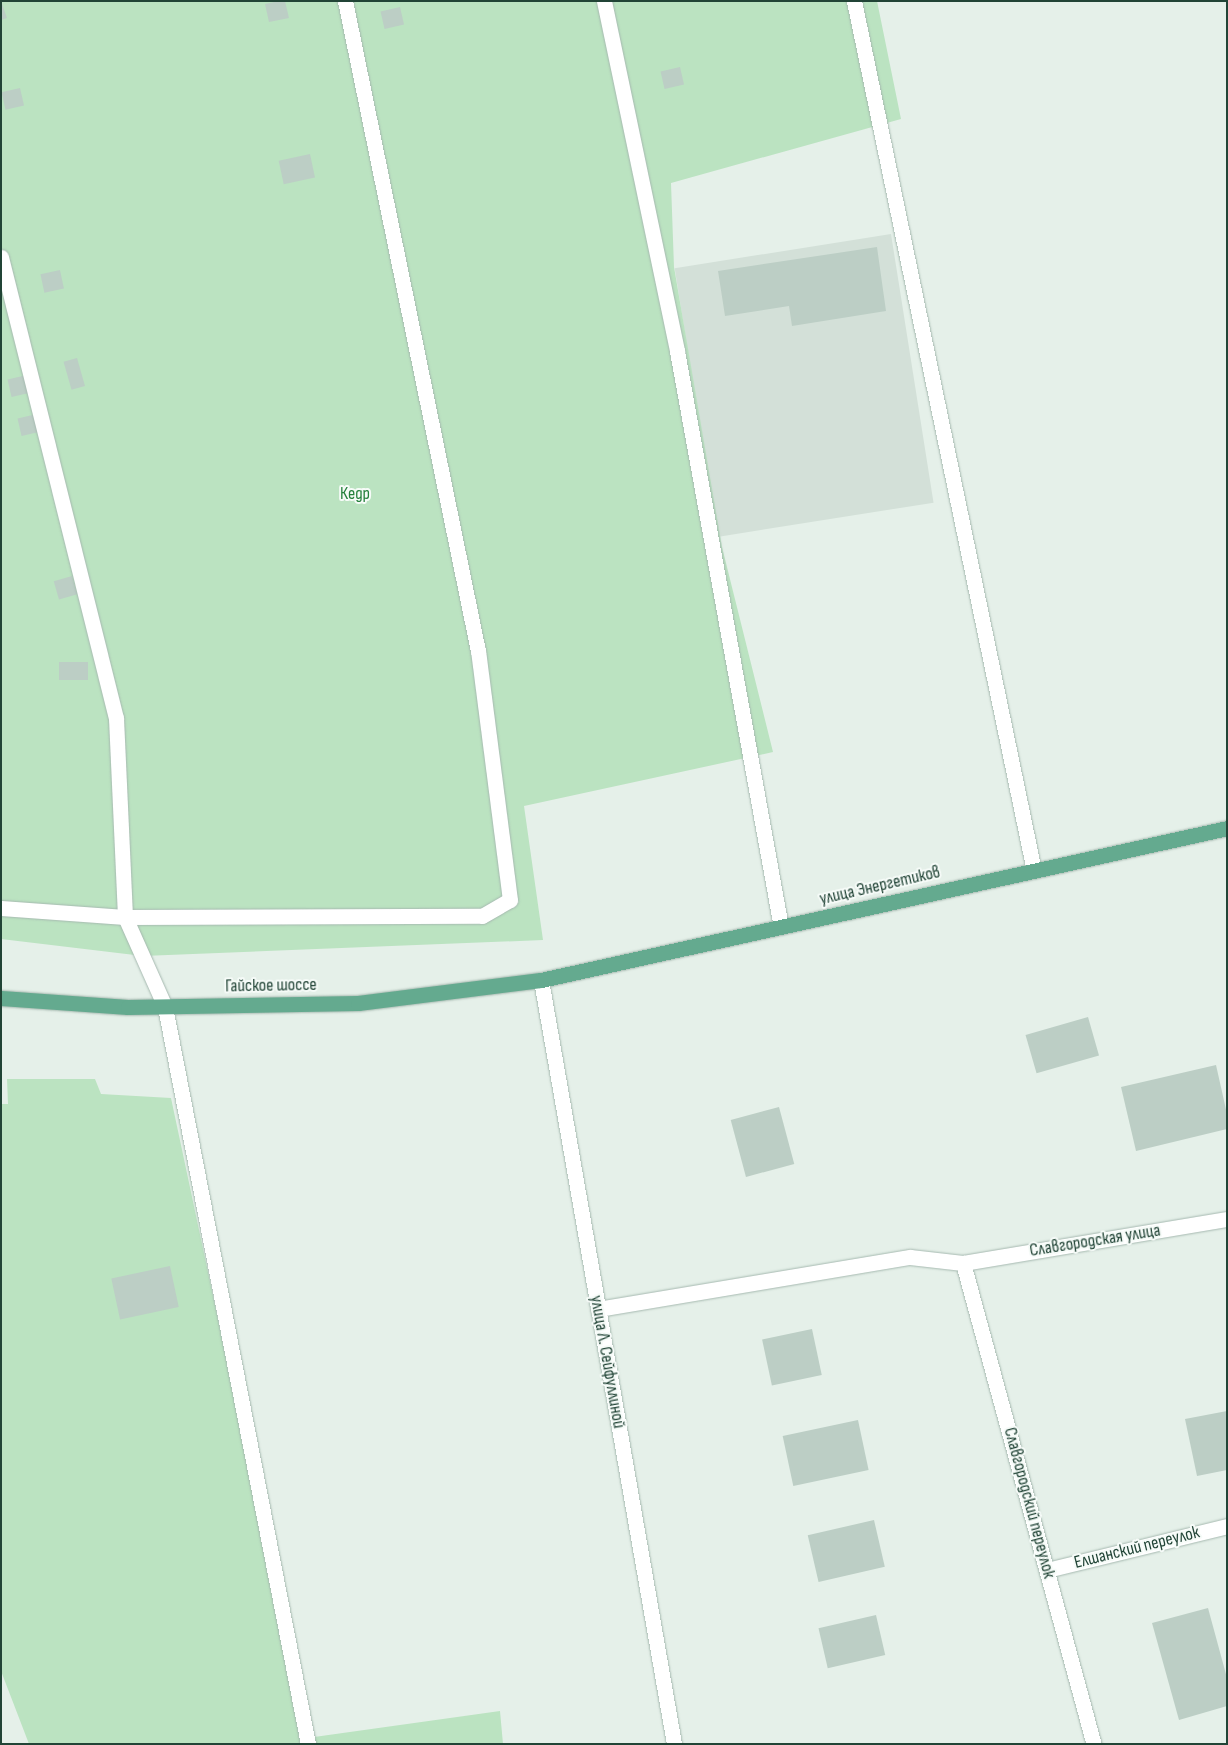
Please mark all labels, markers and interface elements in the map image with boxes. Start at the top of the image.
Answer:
park label: Кедр [340,483,370,505]
street label: улица Энергетиков [818,862,942,910]
street label: Гайское шоссе [225,974,317,998]
street label: Славгородская улица [1028,1220,1162,1262]
street label: улица Л. Сейфуллиной [585,1294,629,1430]
street label: Славгородский переулок [998,1425,1060,1581]
street label: Елшанский переулок [1072,1522,1202,1574]

